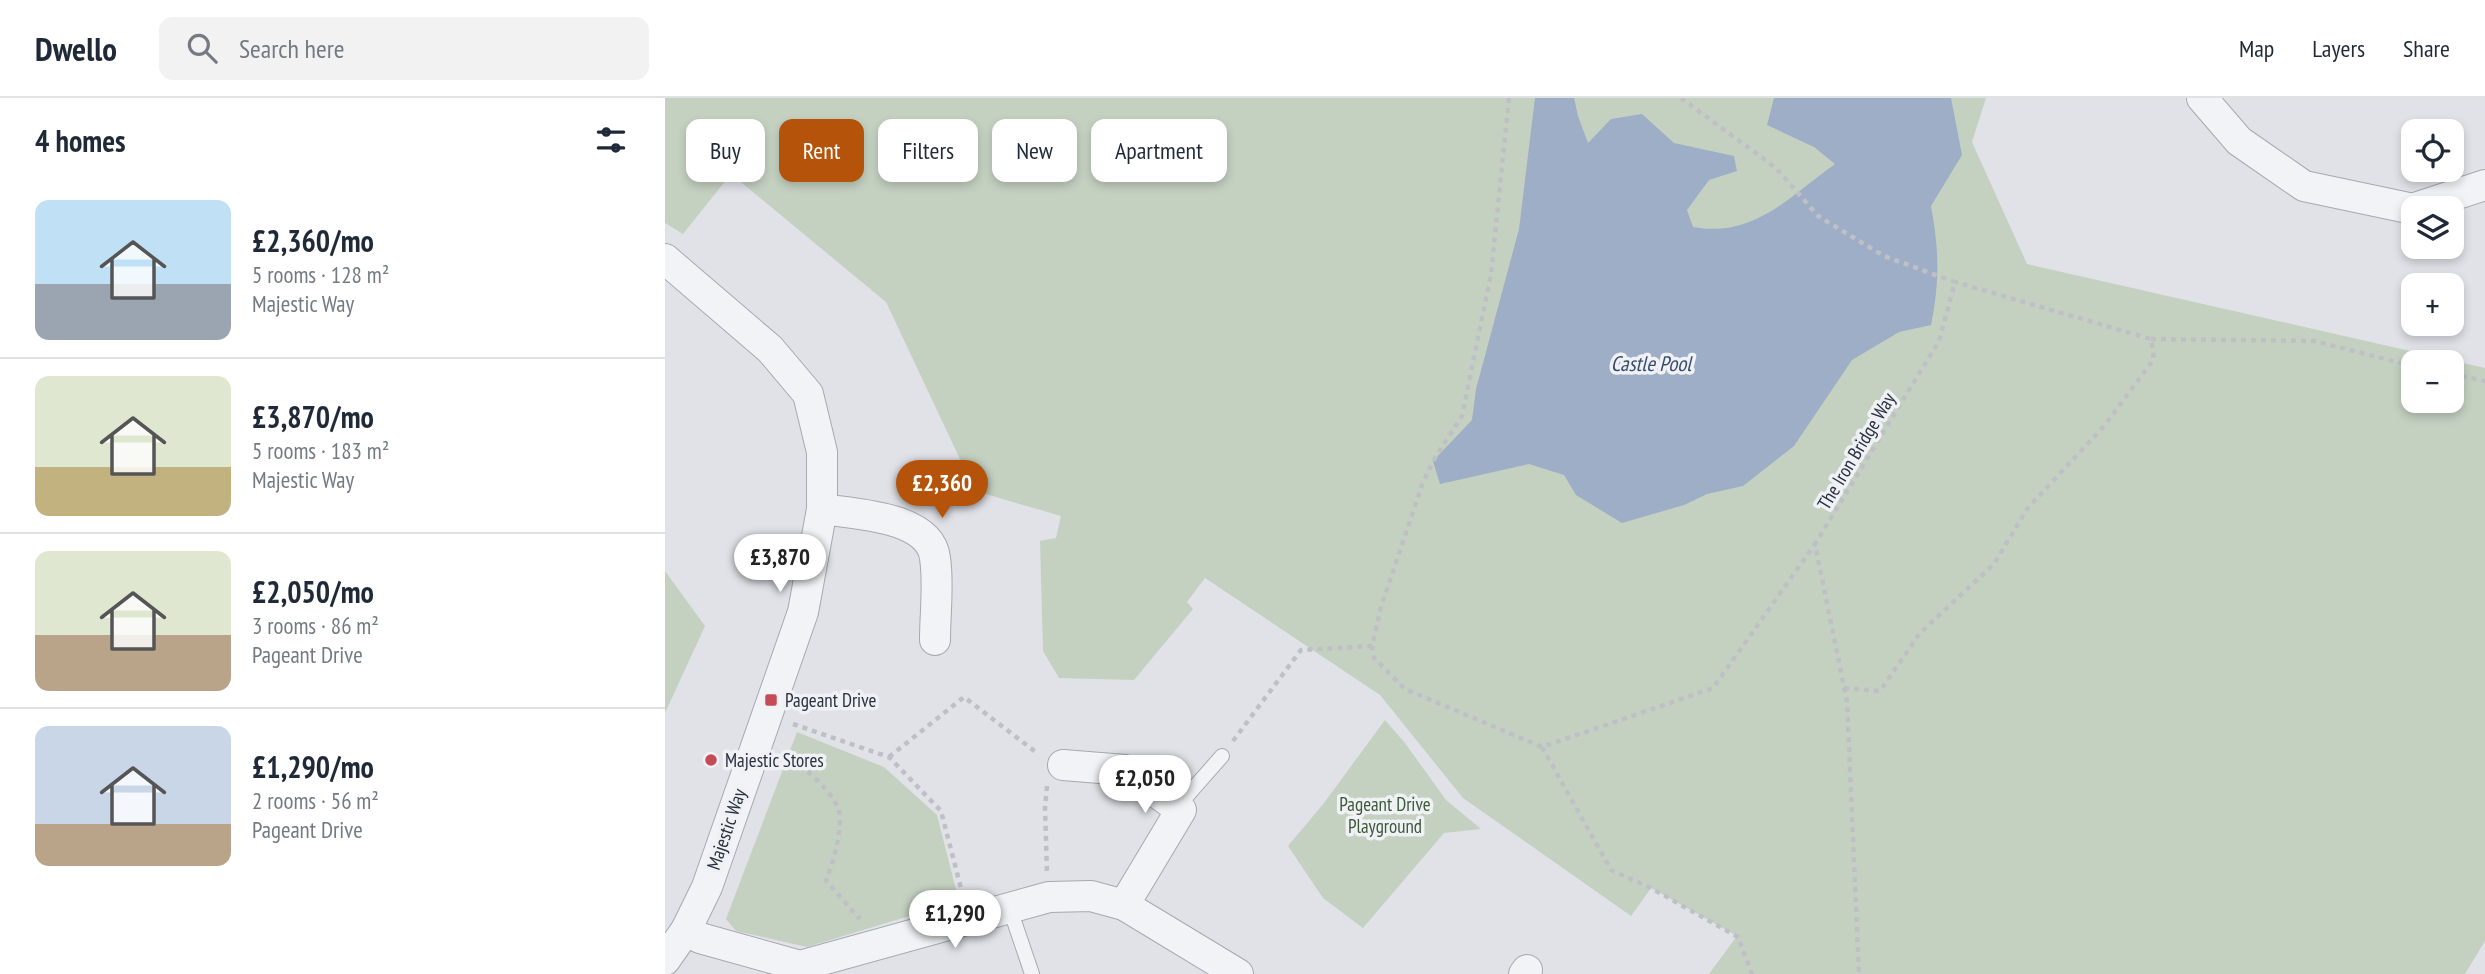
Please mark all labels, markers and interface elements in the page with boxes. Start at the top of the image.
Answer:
search box [159,17,649,80]
text: Dwello [35,27,117,70]
icon: search [183,29,221,67]
text: Search here [239,32,345,65]
text: Map [2239,33,2274,64]
text: Layers [2312,33,2365,64]
text: Share [2403,33,2450,64]
chip: Buy [686,119,765,182]
chip: Rent [779,119,864,182]
chip: Filters [878,119,978,182]
chip: New [992,119,1077,182]
chip: Apartment [1091,119,1227,182]
map controls [2401,119,2464,413]
button: locate [2401,119,2464,182]
text: 4 homes [35,121,126,160]
icon: filters [592,121,630,159]
button: layers [2401,196,2464,259]
text: £2,360/mo [252,221,374,260]
icon: home [91,228,175,312]
text: 5 rooms · 128 m² [252,260,389,289]
button: + [2401,273,2464,336]
text: Majestic Way [252,289,354,318]
water label: Castle Pool [1611,350,1693,377]
button: − [2401,350,2464,413]
street label: The Iron Bridge Way [1812,387,1901,514]
text: £3,870/mo [252,397,374,436]
icon: home [91,404,175,488]
text: 5 rooms · 183 m² [252,436,389,465]
pin: £2,360 [885,460,999,520]
text: Majestic Way [252,465,354,494]
text: £2,360 [912,468,972,497]
pin: £3,870 [723,534,837,594]
text: £3,870 [750,542,810,571]
text: £2,050/mo [252,572,374,611]
icon: home [91,579,175,663]
text: 3 rooms · 86 m² [252,611,379,640]
text: Pageant Drive [252,640,363,669]
place label: Pageant Drive [785,688,877,712]
marker: Pageant Drive [763,692,779,708]
text: £1,290/mo [252,747,374,786]
place label: Majestic Stores [725,748,824,772]
marker: Majestic Stores [703,752,719,768]
icon: home [91,754,175,838]
pin: £2,050 [1088,756,1202,815]
text: £2,050 [1115,763,1175,792]
street label: Majestic Way [701,784,751,873]
text: 2 rooms · 56 m² [252,786,379,815]
park label: Pageant Drive Playground [1339,792,1431,838]
text: Pageant Drive [252,815,363,844]
pin: £1,290 [898,890,1012,950]
text: £1,290 [925,898,985,927]

